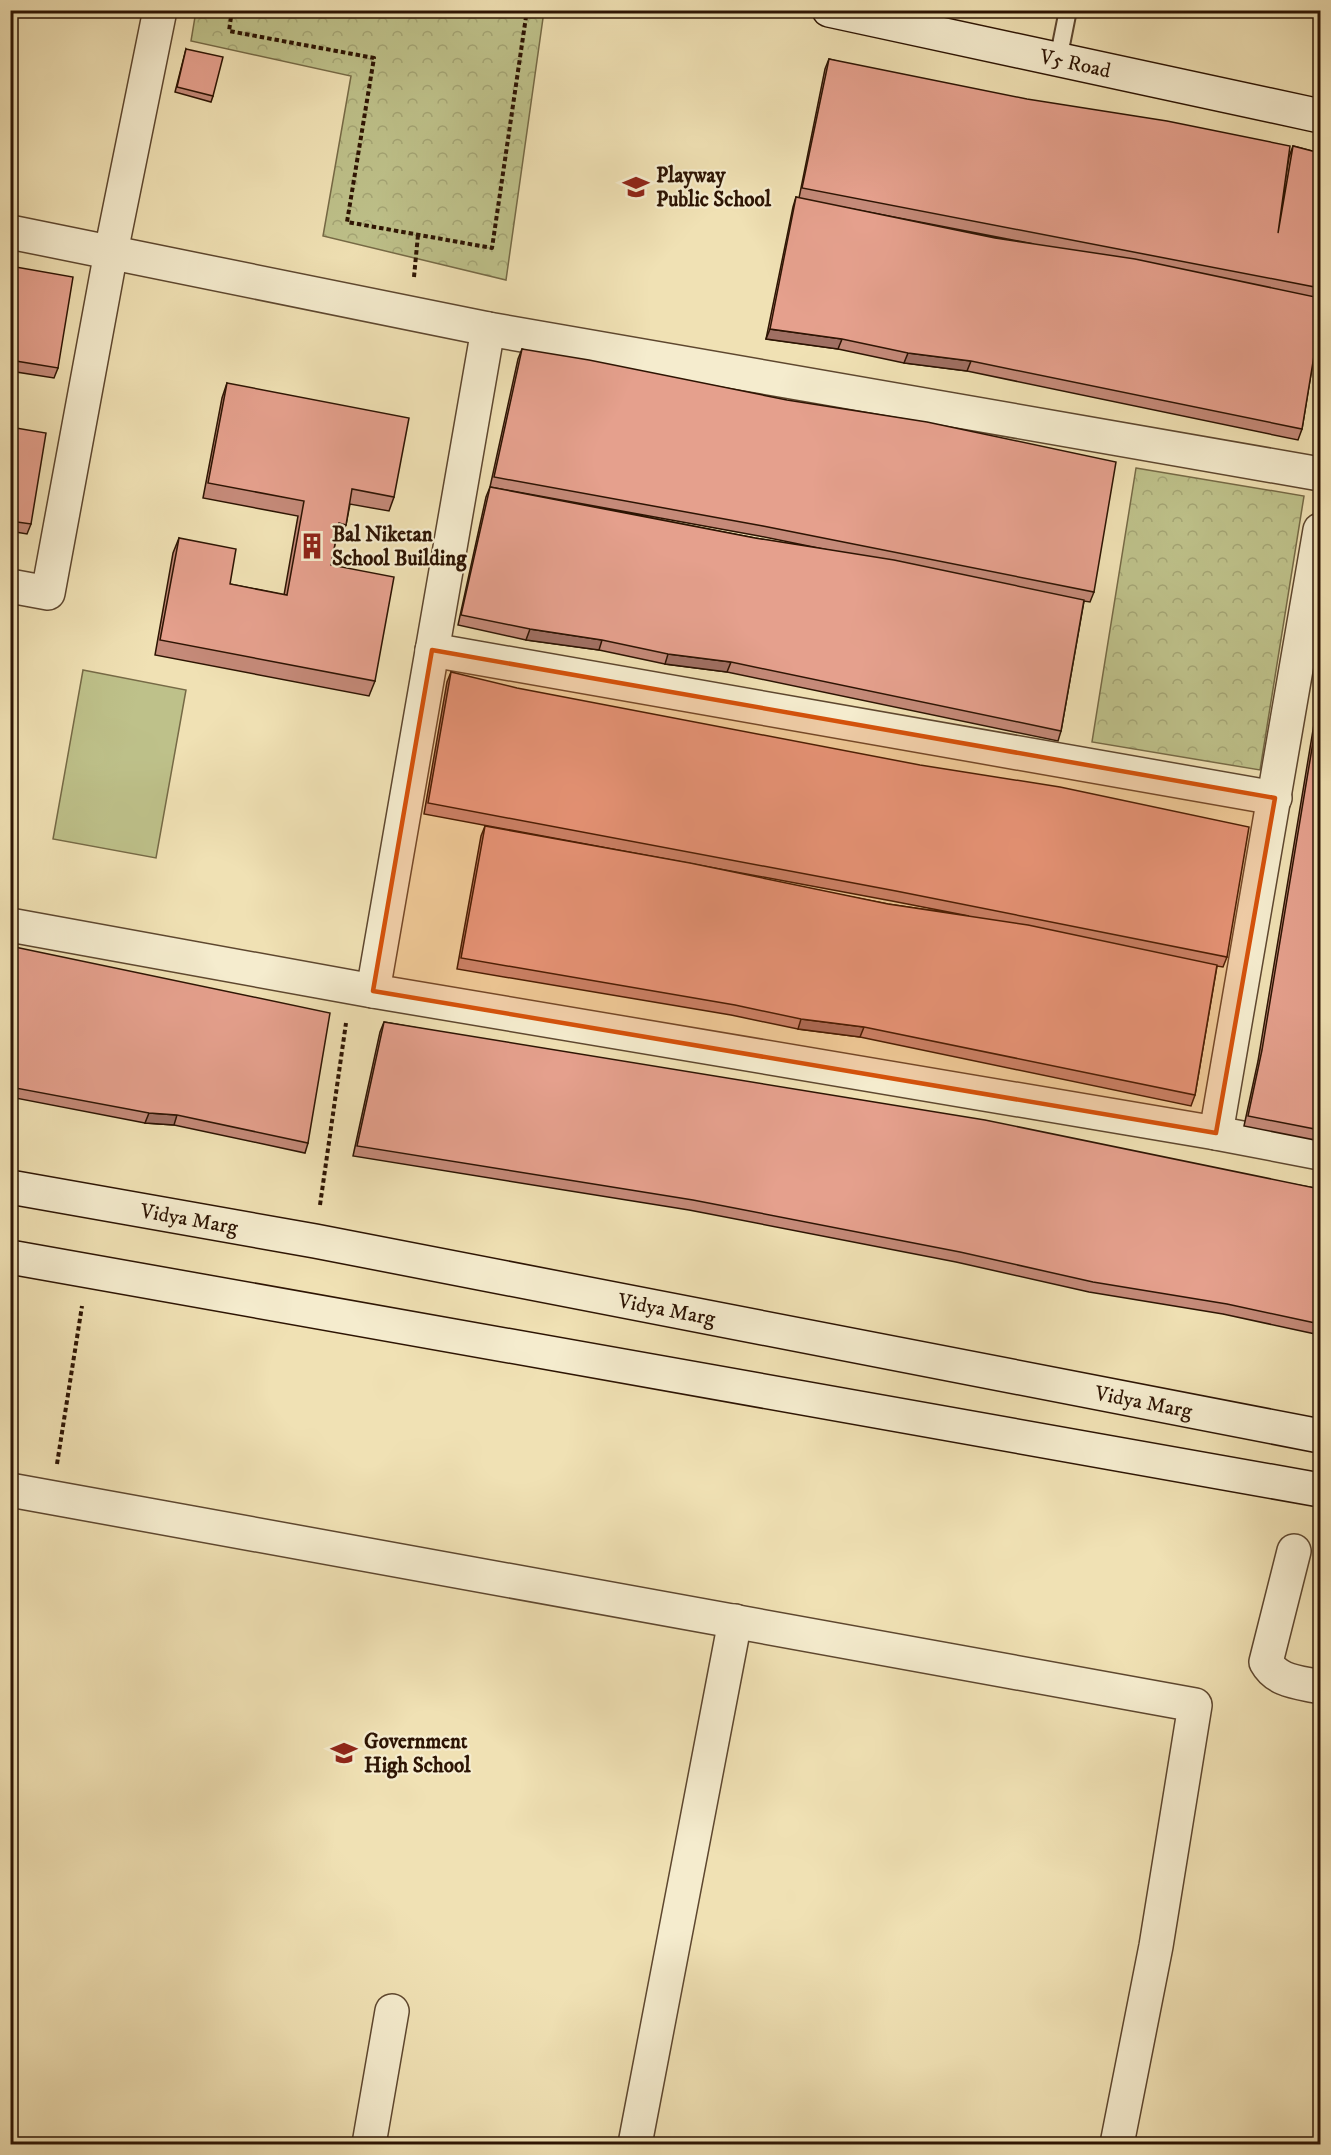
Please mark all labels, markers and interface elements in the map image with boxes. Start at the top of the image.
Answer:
street label: V5 Road [1036,44,1113,85]
place label: Playway Public School [656,163,772,213]
school or university icon: Playway Public School [621,172,651,202]
place label: Bal Niketan School Building [332,522,467,572]
building icon: Bal Niketan School Building [297,531,327,561]
street label: Vidya Marg [137,1198,241,1241]
street label: Vidya Marg [615,1288,718,1333]
street label: Vidya Marg [1092,1380,1195,1425]
place label: Government High School [364,1729,471,1779]
school or university icon: Government High School [329,1738,359,1768]

